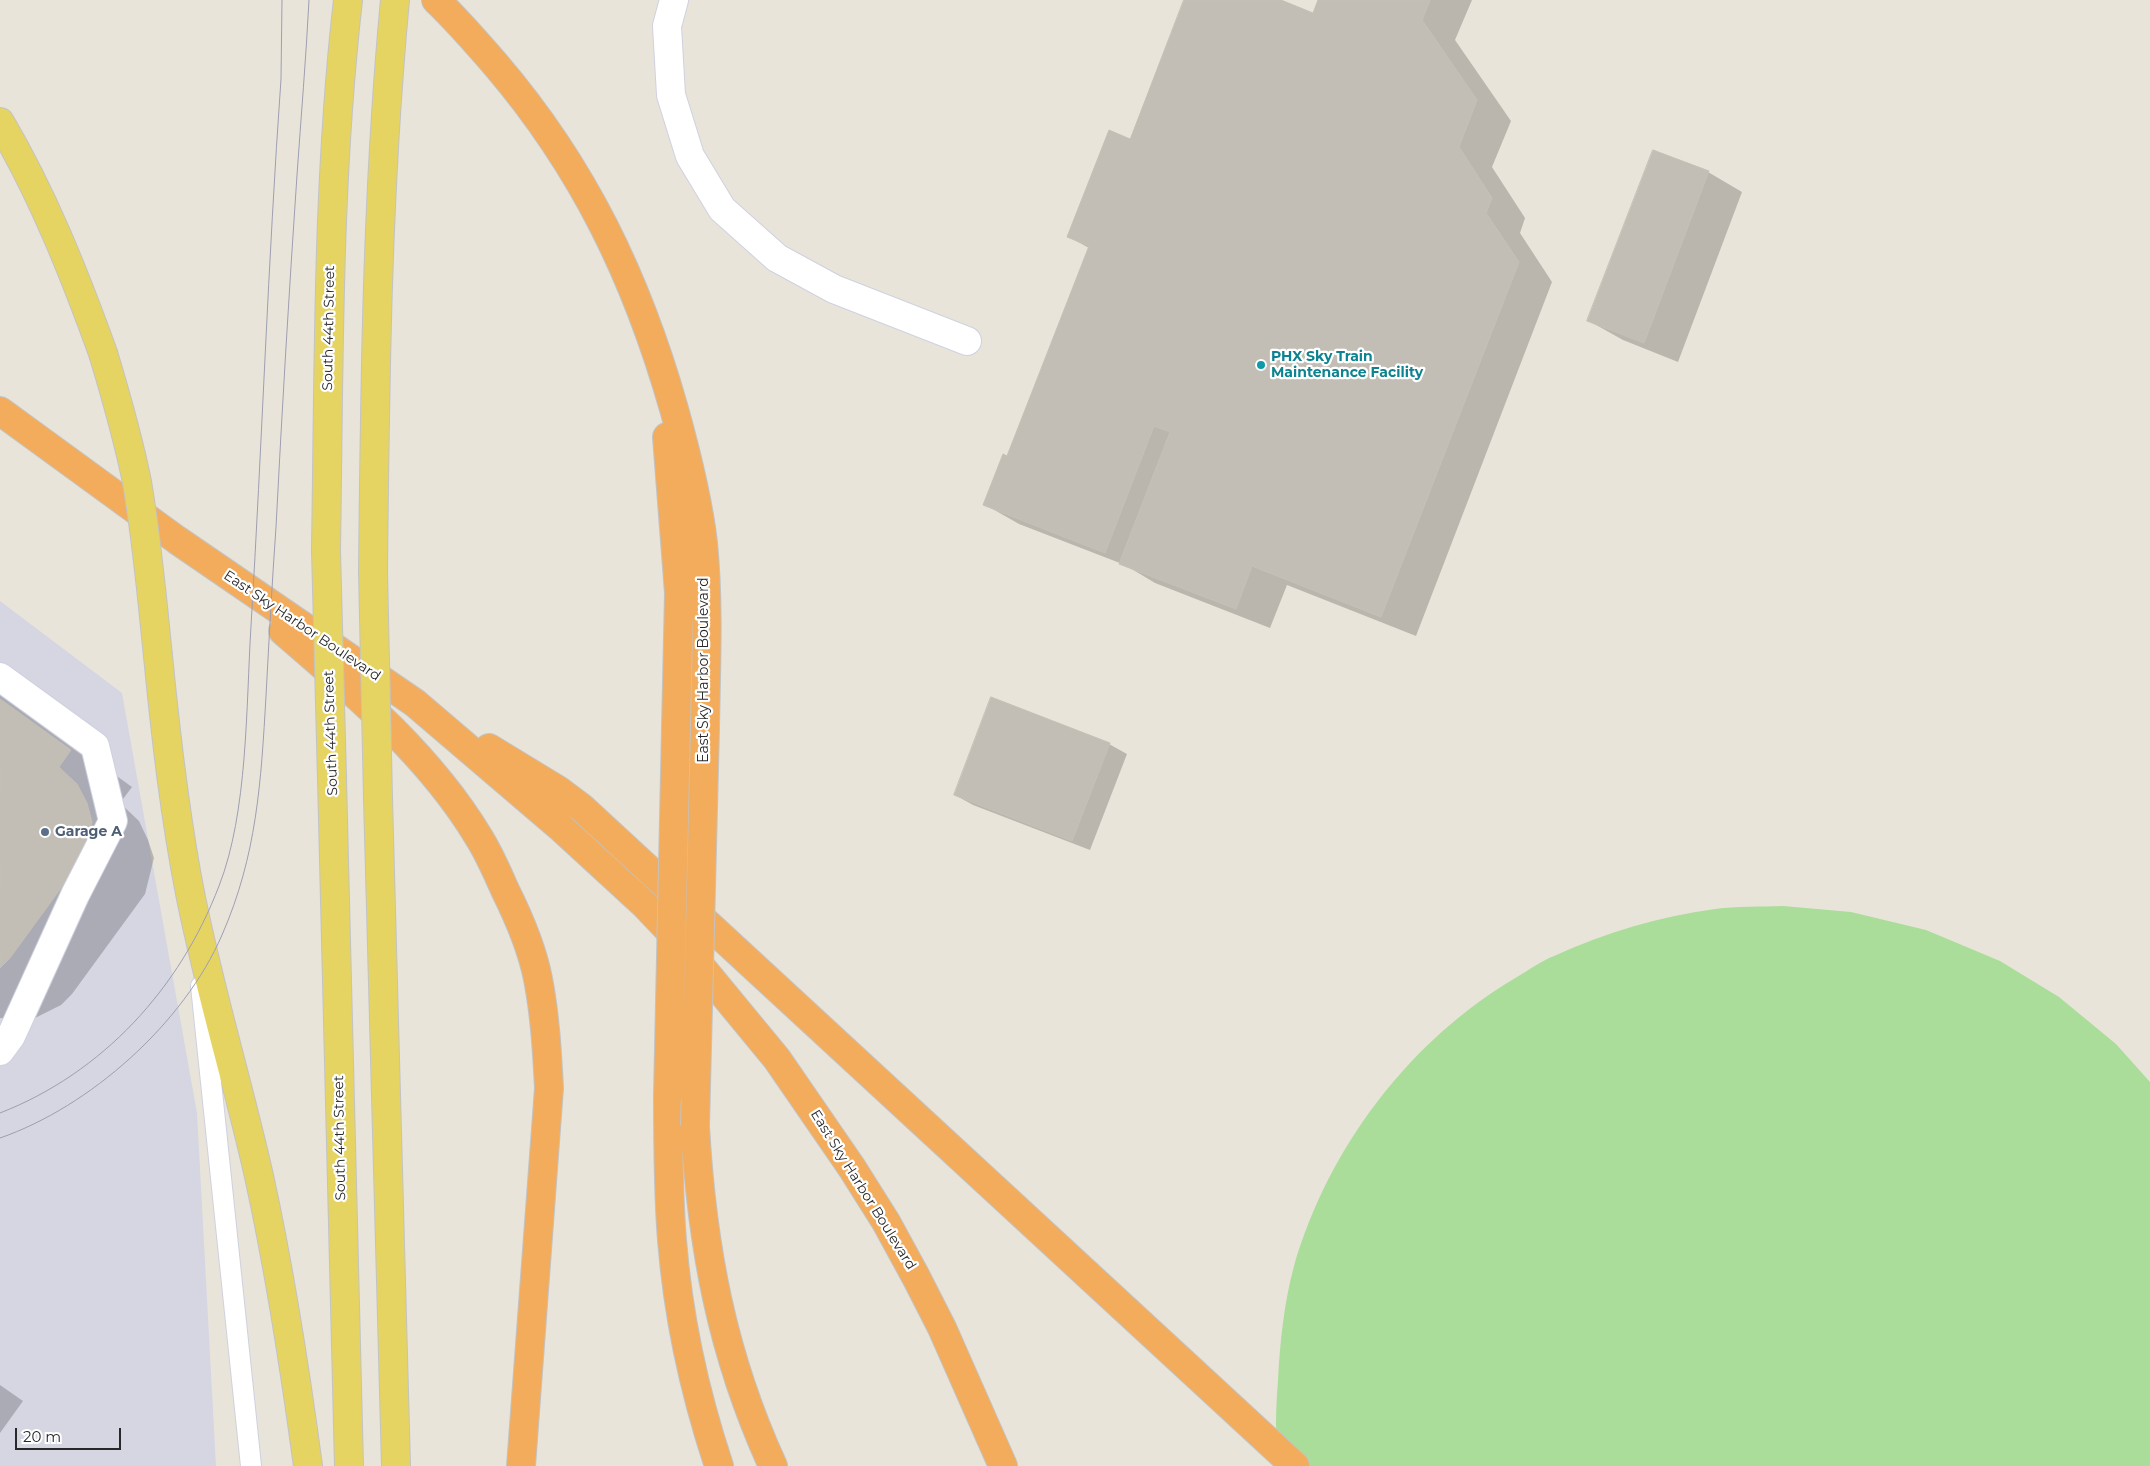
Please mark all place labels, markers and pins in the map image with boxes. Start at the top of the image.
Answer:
place label: PHX Sky Train Maintenance Facility [1271,349,1423,382]
marker: PHX Sky Train Maintenance Facility [1255,359,1267,371]
place label: Garage A [55,824,122,840]
marker: Garage A [39,826,51,838]

